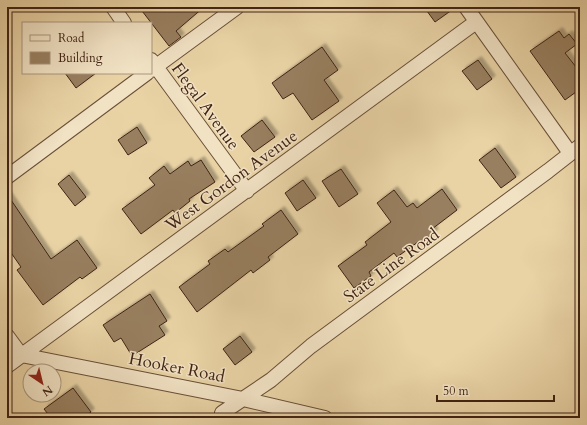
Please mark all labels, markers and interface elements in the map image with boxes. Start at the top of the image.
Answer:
legend [22,22,152,74]
text: Road [58,30,85,46]
text: Building [58,50,103,66]
street label: Flegal Avenue [166,58,245,155]
street label: West Gordon Avenue [160,125,302,237]
street label: State Line Road [339,223,444,308]
street label: Hooker Road [127,347,227,388]
north arrow [22,363,62,403]
scale bar [437,377,554,403]
text: N [39,382,56,400]
text: 50 m [443,383,470,399]

